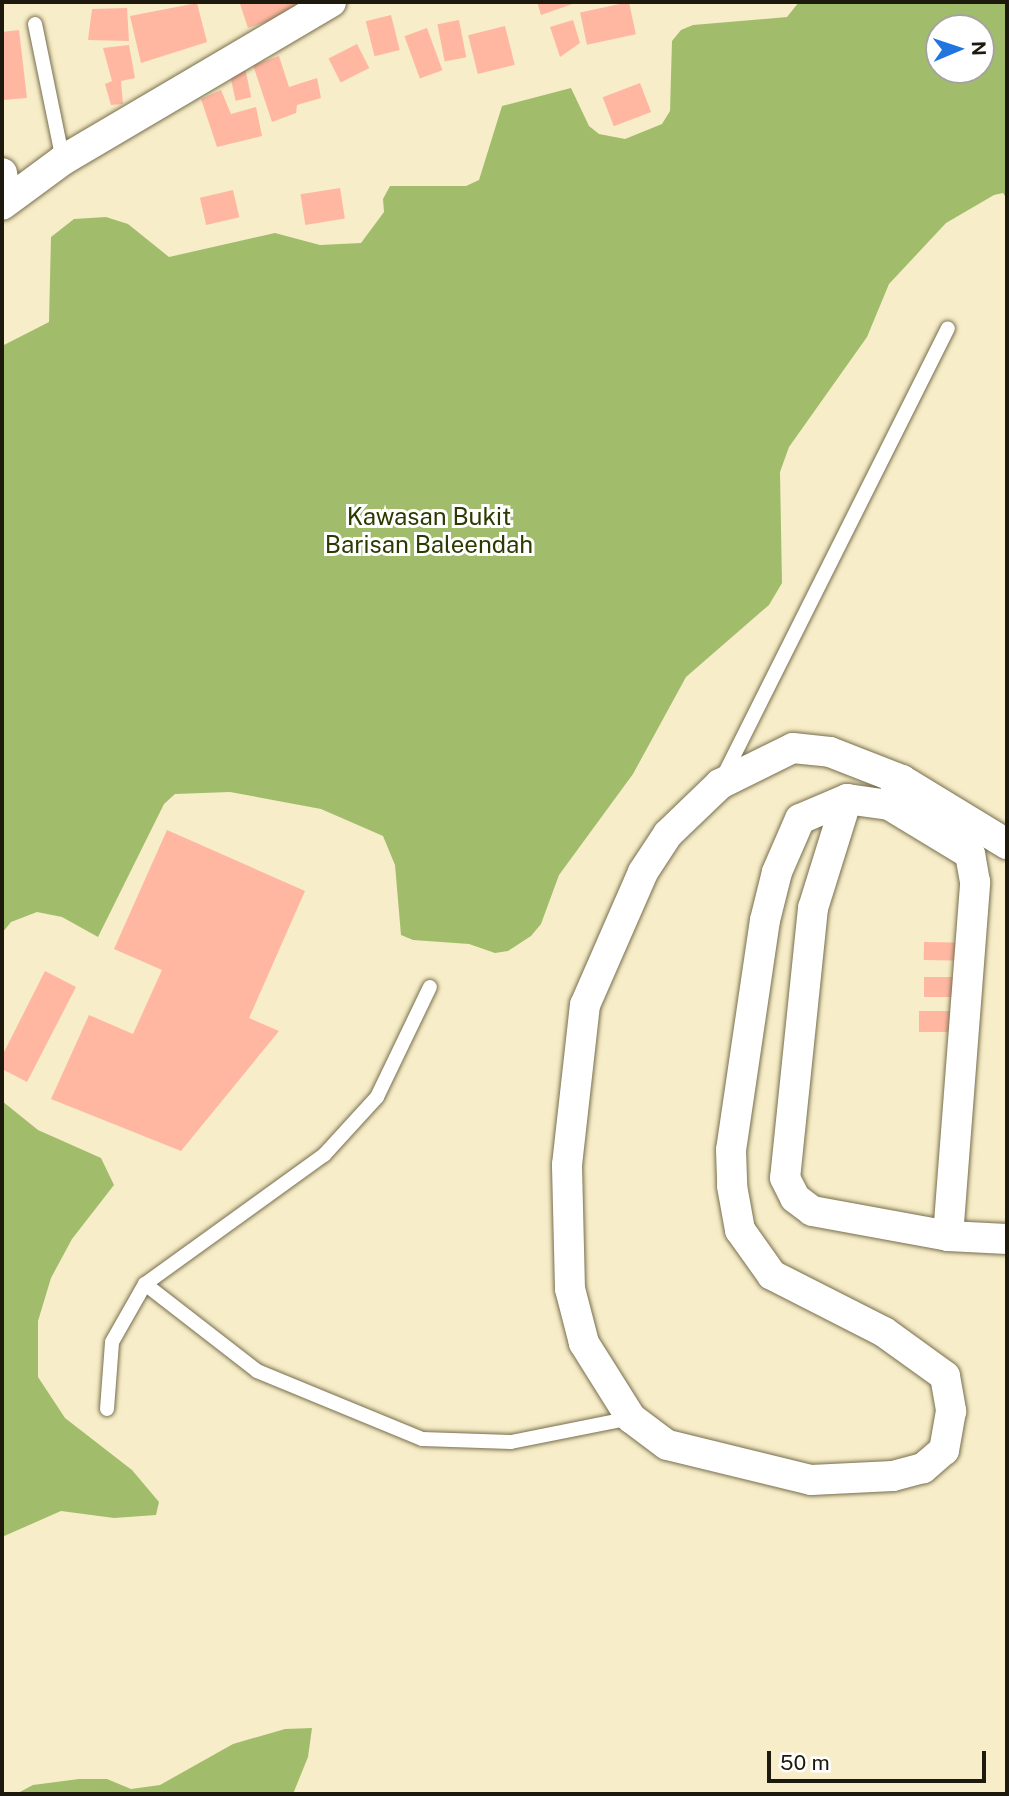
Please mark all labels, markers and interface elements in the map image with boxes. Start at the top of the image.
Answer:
north arrow [925,14,995,84]
text: N [968,41,990,56]
park label: Kawasan Bukit Barisan Baleendah [325,503,533,559]
scale bar [771,1736,990,1780]
text: 50 m [780,1750,830,1775]

